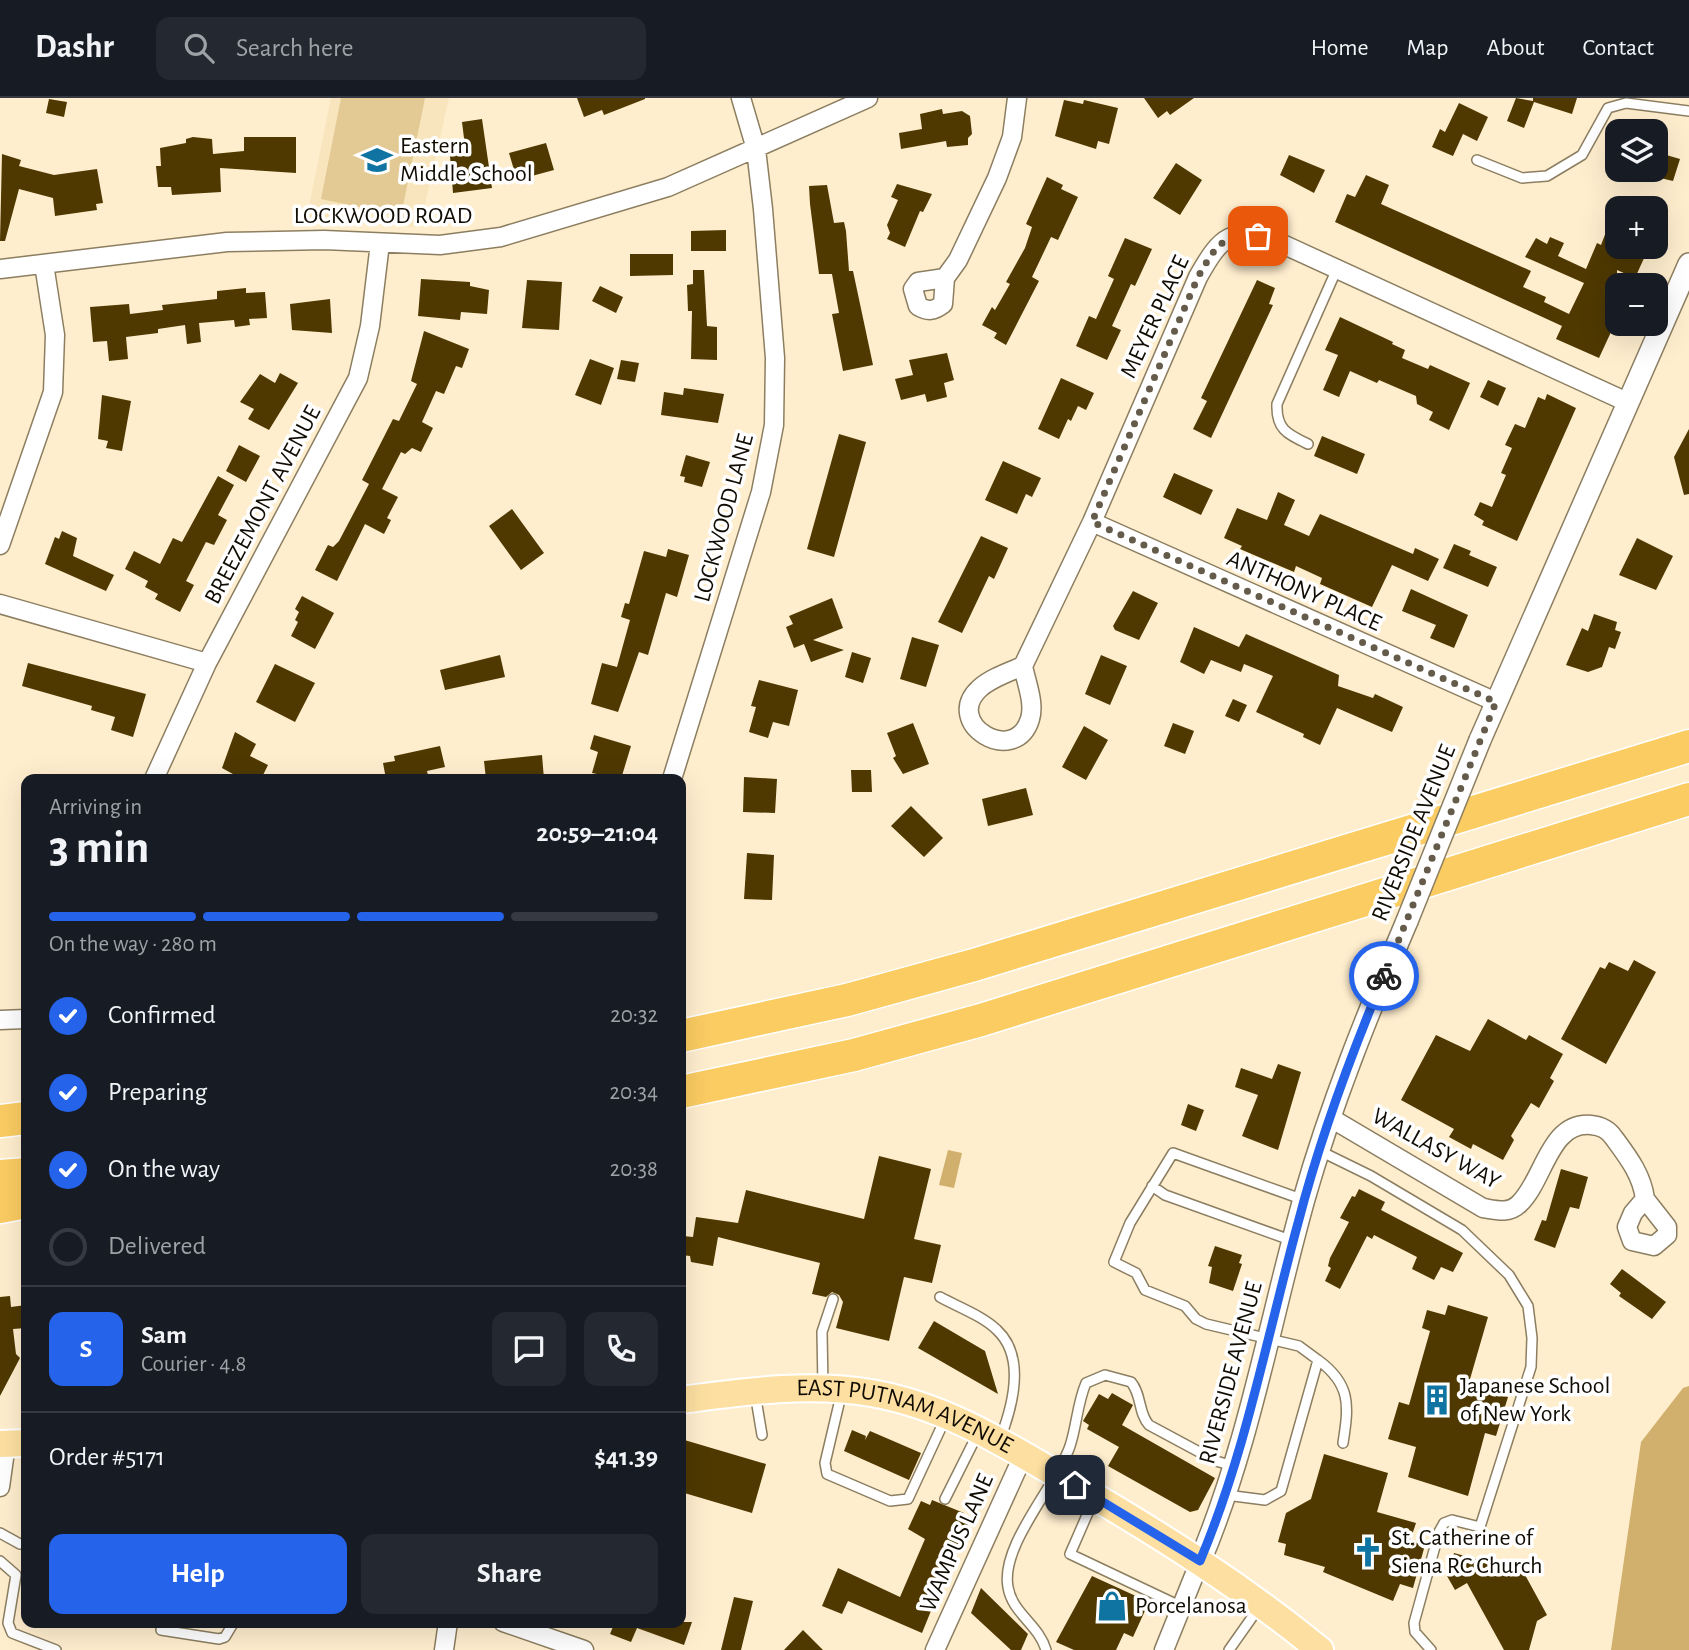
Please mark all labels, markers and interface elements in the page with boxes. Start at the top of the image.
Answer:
search box [156,17,646,80]
icon: search [180,29,218,67]
text: Dashr [35,31,114,64]
text: Search here [236,35,353,61]
text: Home [1311,36,1369,60]
text: Map [1407,36,1449,60]
text: About [1487,36,1544,60]
text: Contact [1582,36,1654,60]
map controls [1605,119,1668,336]
button: layers [1605,119,1668,182]
place label: Eastern Middle School [400,134,533,186]
school or university icon: Eastern Middle School [360,143,394,177]
button: + [1605,196,1668,259]
street label: LOCKWOOD ROAD [294,204,472,228]
pin [1228,206,1288,266]
icon: bag [1239,217,1277,255]
street label: MEYER PLACE [1116,252,1194,382]
button: − [1605,273,1668,336]
street label: BREEZEMONT AVENUE [201,401,326,608]
street label: LOCKWOOD LANE [690,431,758,605]
street label: ANTHONY PLACE [1223,546,1385,636]
street label: RIVERSIDE AVENUE [1368,741,1460,925]
text: Arriving in [49,796,142,819]
text: 20:59–21:04 [536,820,658,846]
text: 3 min [49,825,149,871]
text: On the way · 280 m [49,933,217,956]
courier [1349,941,1419,1011]
icon: bike [1365,957,1403,995]
icon: check [49,997,87,1035]
text: Confirmed [108,1002,216,1028]
text: 20:32 [610,1004,658,1027]
icon: check [49,1074,87,1112]
text: Preparing [108,1079,207,1105]
text: 20:34 [610,1081,658,1104]
street label: WALLASY WAY [1368,1104,1505,1194]
icon: check [49,1151,87,1189]
text: On the way [108,1156,220,1182]
text: 20:38 [610,1158,658,1181]
text: Delivered [108,1233,206,1259]
street label: RIVERSIDE AVENUE [1195,1279,1267,1467]
button: chat [492,1312,566,1386]
button: phone [584,1312,658,1386]
text: Sam [141,1322,187,1348]
text: S [80,1336,92,1362]
text: Courier · 4.8 [141,1353,246,1376]
place label: Japanese School of New York [1460,1374,1611,1426]
street label: EAST PUTNAM AVENUE [796,1376,1017,1458]
building icon: Japanese School of New York [1420,1383,1454,1417]
text: Order #5171 [49,1444,165,1470]
text: $41.39 [594,1444,658,1470]
pin [1045,1455,1105,1515]
icon: home [1056,1466,1094,1504]
street label: WAMPUS LANE [916,1470,998,1616]
place label: St. Catherine of Siena RC Church [1391,1526,1543,1578]
button: Help [49,1534,347,1614]
button: Share [361,1534,658,1614]
church icon: St. Catherine of Siena RC Church [1351,1535,1385,1569]
shop icon: Porcelanosa [1095,1589,1129,1623]
place label: Porcelanosa [1135,1594,1247,1618]

